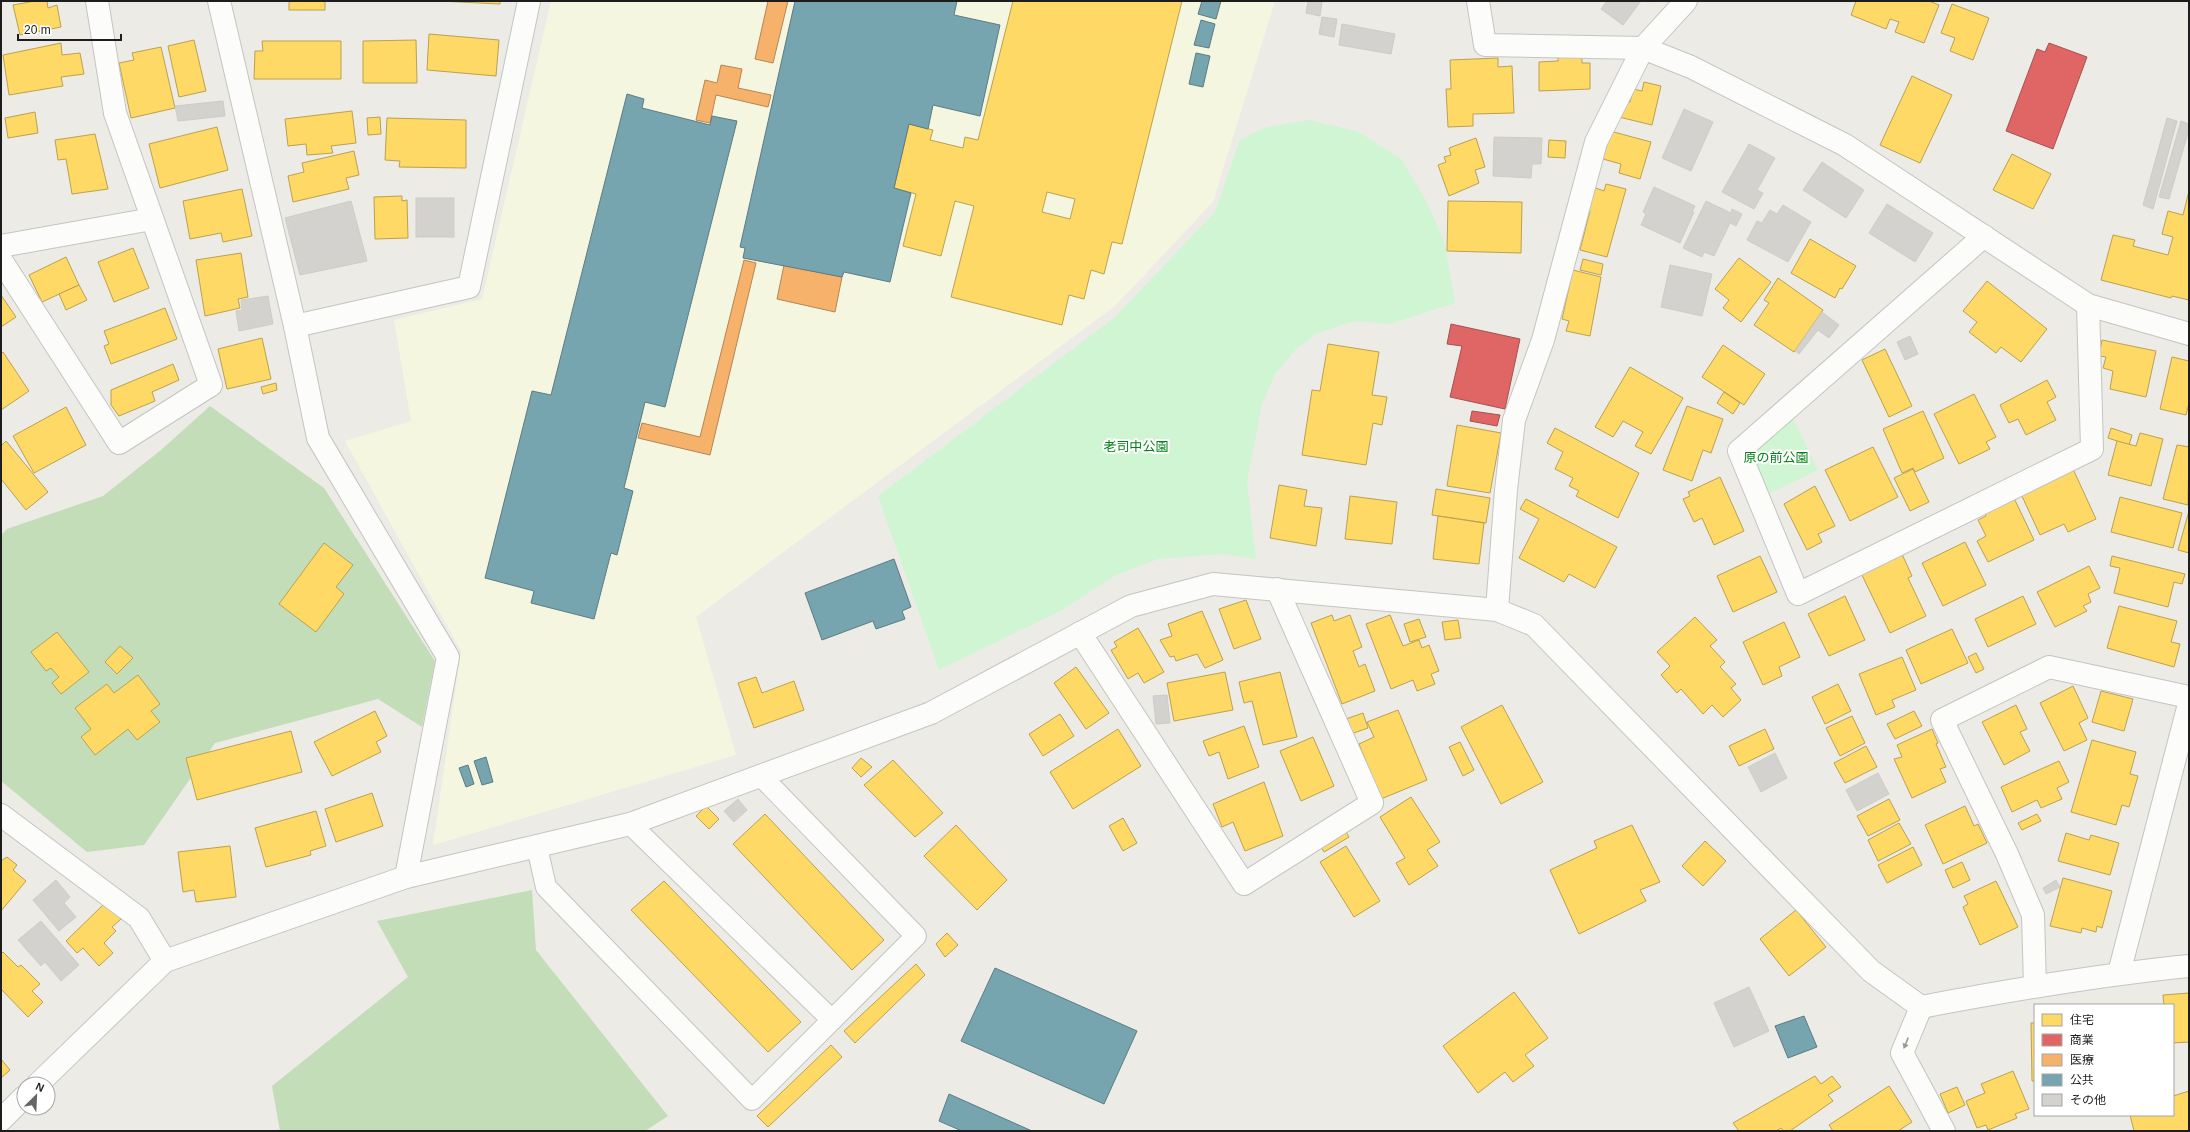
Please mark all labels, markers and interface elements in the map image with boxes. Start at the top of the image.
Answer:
scale bar [18,16,121,42]
text: 20 m [24,23,51,37]
park label: 老司中公園 [1103,439,1169,454]
park label: 原の前公園 [1743,450,1809,465]
legend [2034,1004,2174,1116]
text: 住宅 [2070,1013,2094,1027]
text: 商業 [2070,1033,2094,1047]
one-way arrow [1903,1037,1909,1049]
text: 医療 [2070,1053,2094,1067]
text: 公共 [2070,1073,2094,1087]
north arrow [16,1076,56,1116]
text: N [34,1080,46,1094]
text: その他 [2070,1093,2106,1107]

